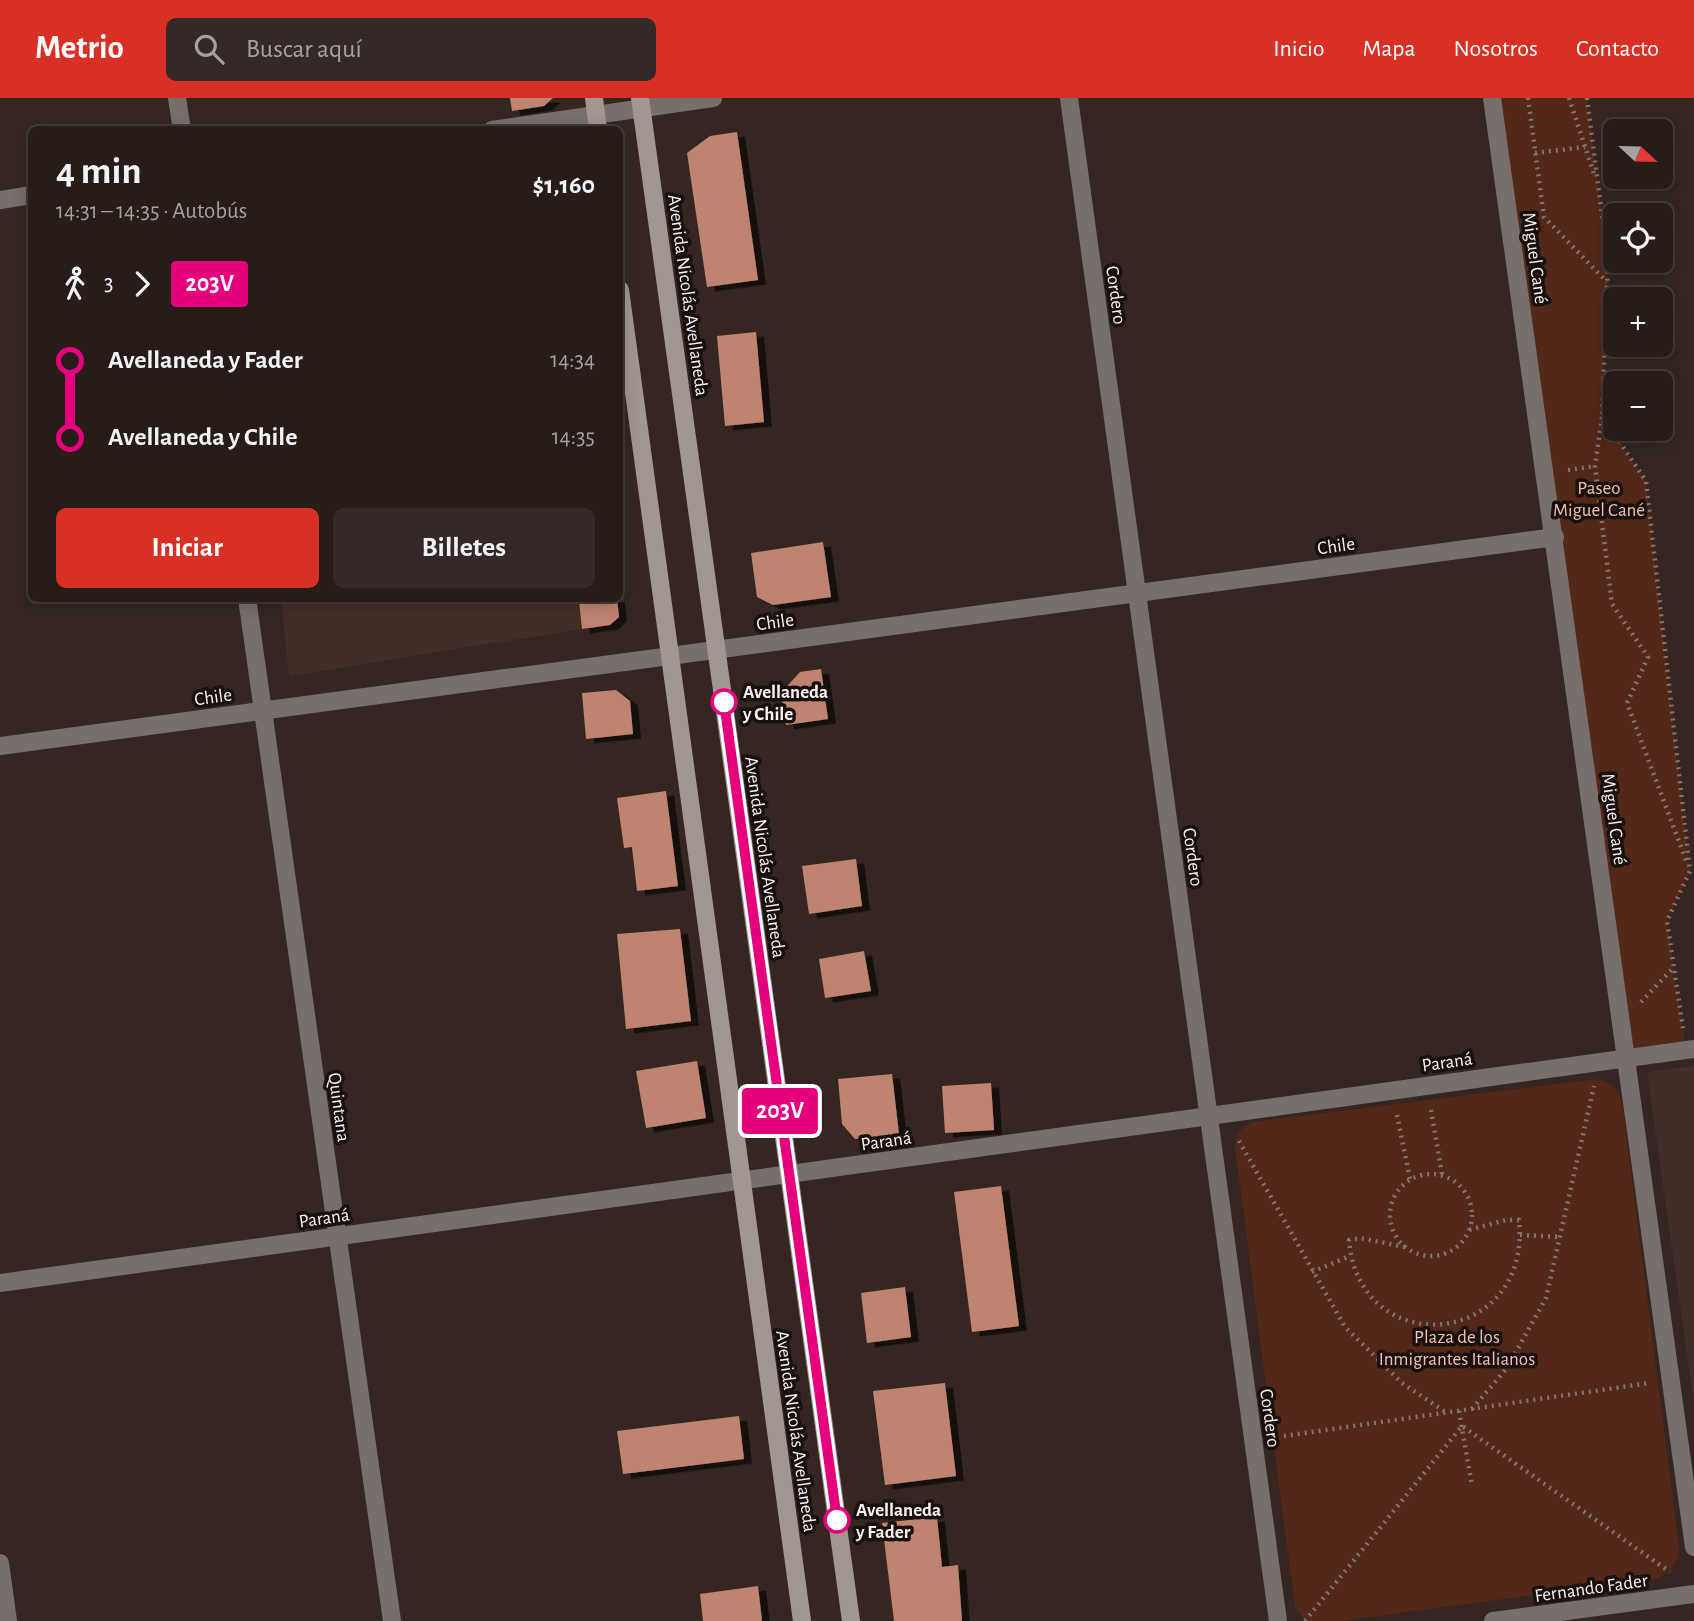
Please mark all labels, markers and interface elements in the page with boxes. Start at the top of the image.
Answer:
search box [166,18,656,81]
icon: search [190,30,228,68]
text: Metrio [35,32,124,65]
text: Buscar aquí [246,36,362,62]
text: Inicio [1273,37,1324,61]
text: Mapa [1362,37,1416,61]
text: Nosotros [1454,37,1538,61]
text: Contacto [1576,37,1659,61]
north arrow [1603,119,1673,189]
map controls [1603,119,1673,441]
text: 4 min [56,153,142,191]
text: $1,160 [533,172,595,198]
street label: Avenida Nicolás Avellaneda [664,193,711,397]
text: 14:31 – 14:35 · Autobús [56,200,247,223]
button: locate [1603,203,1673,273]
street label: Miguel Cané [1519,211,1550,305]
icon: walk [56,265,94,303]
icon: forward [123,265,161,303]
street label: Cordero [1102,265,1129,326]
text: 3 [104,272,113,295]
text: 203V [185,272,234,296]
button: + [1603,287,1673,357]
text: Avellaneda y Fader [108,347,303,373]
text: 14:34 [550,349,595,372]
button: − [1603,371,1673,441]
text: Avellaneda y Chile [108,424,297,450]
text: 14:35 [552,426,595,449]
park label: Paseo Miguel Cané [1553,479,1645,520]
button: Iniciar [56,508,319,588]
button: Billetes [333,508,595,588]
street label: Chile [1316,534,1356,559]
street label: Chile [755,610,795,635]
place label: Avellaneda y Chile [742,683,828,724]
street label: Chile [193,685,233,710]
marker: Avellaneda y Chile [711,689,737,715]
street label: Avenida Nicolás Avellaneda [741,755,788,959]
street label: Miguel Cané [1598,772,1629,866]
street label: Cordero [1179,827,1206,888]
street label: Paraná [1421,1049,1474,1075]
street label: Quintana [324,1071,353,1143]
line badge: 203V [731,1088,829,1134]
text: 203V [756,1099,804,1123]
street label: Paraná [860,1128,913,1154]
street label: Paraná [298,1205,351,1231]
park label: Plaza de los Inmigrantes Italianos [1379,1328,1535,1369]
street label: Avenida Nicolás Avellaneda [772,1329,819,1533]
street label: Cordero [1256,1388,1283,1449]
place label: Avellaneda y Fader [855,1501,941,1542]
marker: Avellaneda y Fader [824,1507,850,1533]
street label: Fernando Fader [1533,1571,1649,1606]

